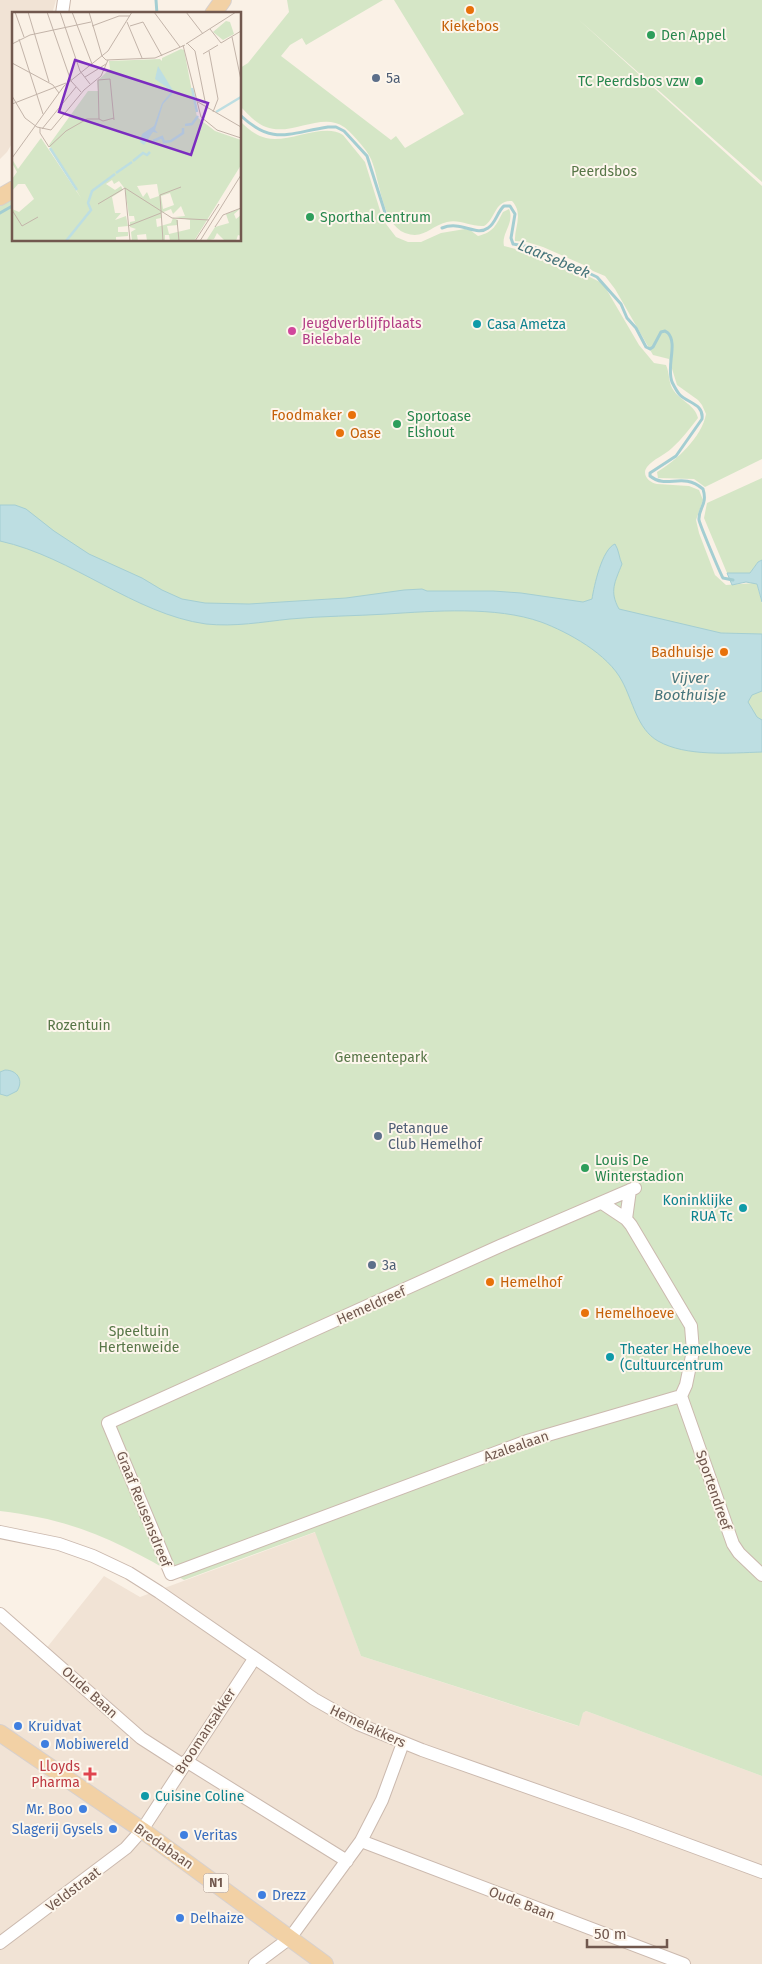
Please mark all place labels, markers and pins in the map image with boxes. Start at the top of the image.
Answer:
marker: Kiekebos [464,4,476,16]
place label: Kiekebos [441,18,499,35]
place label: Den Appel [661,27,726,44]
marker: Den Appel [645,29,657,41]
place label: 5a [386,70,401,87]
marker: 5a [370,72,382,84]
place label: TC Peerdsbos vzw [578,73,689,90]
marker: TC Peerdsbos vzw [693,75,705,87]
place label: Sporthal centrum [320,209,431,226]
marker: Sporthal centrum [304,211,316,223]
place label: Jeugdverblijfplaats Bielebale [302,315,422,348]
place label: Casa Ametza [487,316,566,333]
marker: Casa Ametza [471,318,483,330]
marker: Jeugdverblijfplaats Bielebale [286,325,298,337]
place label: Foodmaker [271,407,343,424]
place label: Sportoase Elshout [407,408,471,441]
marker: Foodmaker [346,409,358,421]
marker: Sportoase Elshout [391,418,403,430]
place label: Oase [350,425,381,442]
marker: Oase [334,427,346,439]
place label: Badhuisje [651,644,714,661]
marker: Badhuisje [718,646,730,658]
place label: Petanque Club Hemelhof [388,1120,483,1153]
marker: Petanque Club Hemelhof [372,1130,384,1142]
place label: Louis De Winterstadion [595,1152,684,1185]
marker: Louis De Winterstadion [579,1162,591,1174]
place label: Koninklijke RUA Tc [663,1192,733,1225]
marker: Koninklijke RUA Tc [737,1202,749,1214]
place label: 3a [382,1257,397,1274]
marker: 3a [366,1259,378,1271]
place label: Hemelhof [500,1274,563,1291]
marker: Hemelhof [484,1276,496,1288]
place label: Hemelhoeve [595,1305,674,1322]
marker: Hemelhoeve [579,1307,591,1319]
place label: Theater Hemelhoeve (Cultuurcentrum [620,1341,751,1374]
marker: Theater Hemelhoeve (Cultuurcentrum [604,1351,616,1363]
place label: Kruidvat [28,1718,82,1735]
marker: Kruidvat [12,1720,24,1732]
place label: Mobiwereld [55,1736,129,1753]
marker: Mobiwereld [39,1738,51,1750]
place label: Lloyds Pharma [31,1758,80,1791]
marker: Lloyds Pharma [84,1768,96,1780]
place label: Cuisine Coline [155,1788,244,1805]
marker: Cuisine Coline [139,1790,151,1802]
place label: Mr. Boo [26,1801,73,1818]
marker: Mr. Boo [77,1803,89,1815]
place label: Slagerij Gysels [12,1821,103,1838]
marker: Slagerij Gysels [107,1823,119,1835]
place label: Veritas [194,1827,238,1844]
marker: Veritas [178,1829,190,1841]
place label: Drezz [272,1887,306,1904]
marker: Drezz [256,1889,268,1901]
place label: Delhaize [190,1910,244,1927]
marker: Delhaize [174,1912,186,1924]

